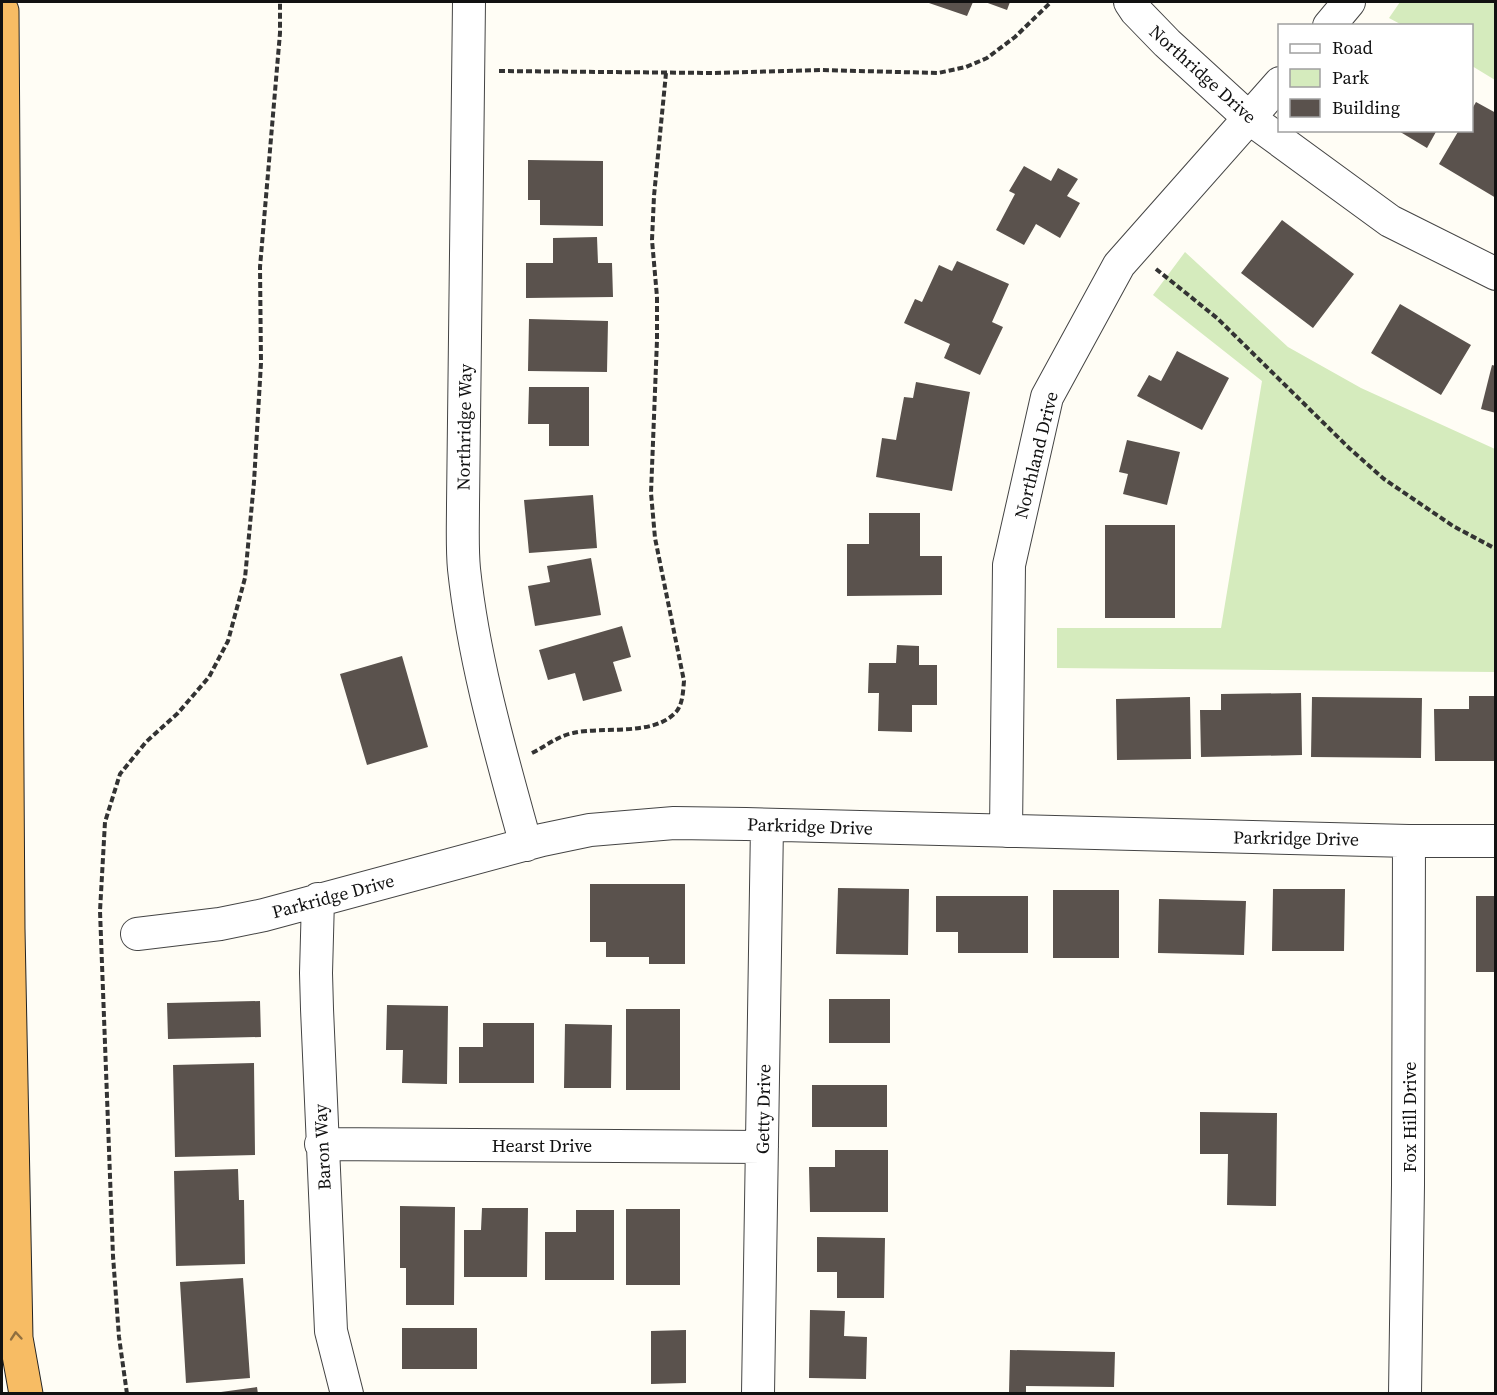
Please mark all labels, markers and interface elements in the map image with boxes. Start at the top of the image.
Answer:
street label: Northridge Drive [1144,19,1262,129]
legend [1278,24,1473,132]
text: Road [1332,35,1373,60]
text: Park [1332,65,1369,90]
text: Building [1332,95,1400,120]
street label: Northridge Way [450,363,478,491]
street label: Northland Drive [1008,389,1064,521]
street label: Parkridge Drive [747,811,873,841]
street label: Parkridge Drive [1233,824,1359,852]
street label: Parkridge Drive [269,868,397,924]
street label: Fox Hill Drive [1397,1062,1422,1172]
street label: Getty Drive [750,1064,776,1154]
street label: Baron Way [307,1102,337,1191]
street label: Hearst Drive [492,1133,592,1158]
one-way arrow [10,1331,23,1340]

